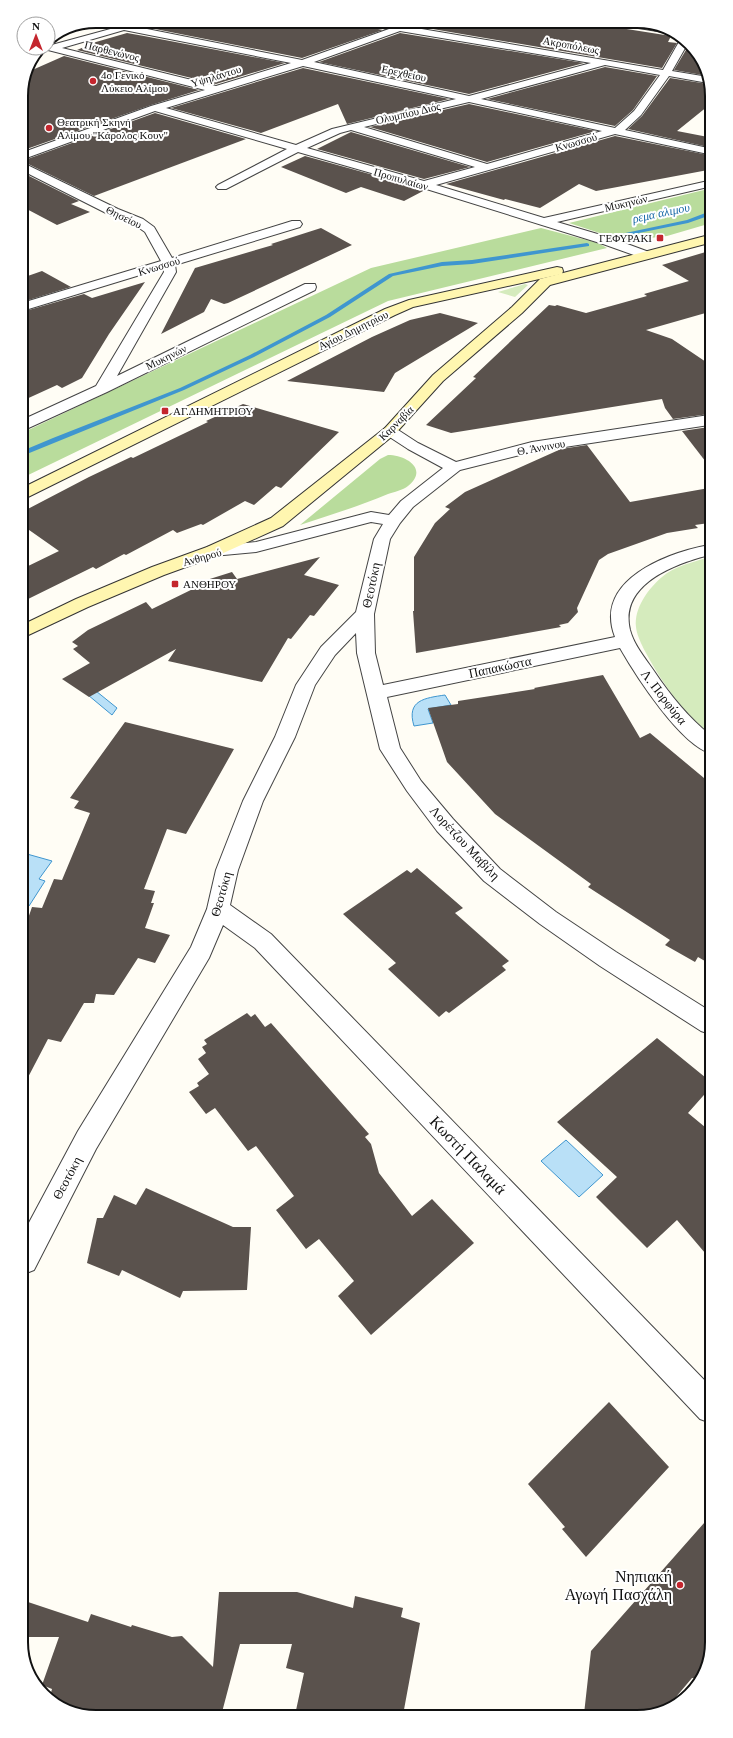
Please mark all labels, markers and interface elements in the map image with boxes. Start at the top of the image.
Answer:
north arrow [16,16,56,56]
text: N [32,20,40,32]
street label: Ακροπόλεως [542,34,601,56]
street label: Παρθενώνος [83,38,141,64]
street label: Υψηλάντου [189,62,243,89]
street label: Ερεχθείου [380,62,428,84]
place label: 4ο Γενικό Λύκειο Αλίμου [101,69,169,94]
marker: 4ο Γενικό Λύκειο Αλίμου [88,76,98,86]
street label: Ολυμπίου Διός [375,100,442,126]
place label: Θεατρική Σκηνή Αλίμου "Κάρολος Κουν" [57,116,168,141]
marker: Θεατρική Σκηνή Αλίμου "Κάρολος Κουν" [44,123,54,133]
street label: Κνωσσού [554,130,599,154]
street label: Προπυλαίων [372,165,430,193]
street label: Μυκηνών [603,192,649,214]
water label: ρεμα αλιμου [630,200,691,226]
street label: Θησείου [104,203,144,231]
place label: ΓΕΦΥΡΑΚΙ [599,232,652,244]
marker: ΓΕΦΥΡΑΚΙ [655,233,665,243]
street label: Κνωσσού [137,254,182,278]
street label: Αγίου Δημητρίου [316,308,390,352]
street label: Μυκηνών [144,342,188,372]
street label: Καρναβία [376,403,416,443]
place label: ΑΓ.ΔΗΜΗΤΡΙΟΥ [173,405,253,417]
marker: ΑΓ.ΔΗΜΗΤΡΙΟΥ [160,406,170,416]
street label: Θ. Άννινου [516,437,567,457]
street label: Ανθηρού [181,546,223,568]
street label: Θεοτόκη [359,561,383,609]
place label: ΑΝΘΗΡΟΥ [183,578,236,590]
marker: ΑΝΘΗΡΟΥ [170,579,180,589]
street label: Παπακώστα [467,653,533,681]
street label: Λ. Πορφύρα [638,667,690,728]
street label: Λορέτζου Μαβίλη [427,803,503,883]
street label: Θεοτόκη [207,869,235,918]
street label: Κωστή Παλαμά [426,1112,510,1199]
street label: Θεοτόκη [49,1154,85,1202]
place label: Νηπιακή Αγωγή Πασχάλη [565,1568,672,1604]
marker: Νηπιακή Αγωγή Πασχάλη [675,1580,685,1590]

